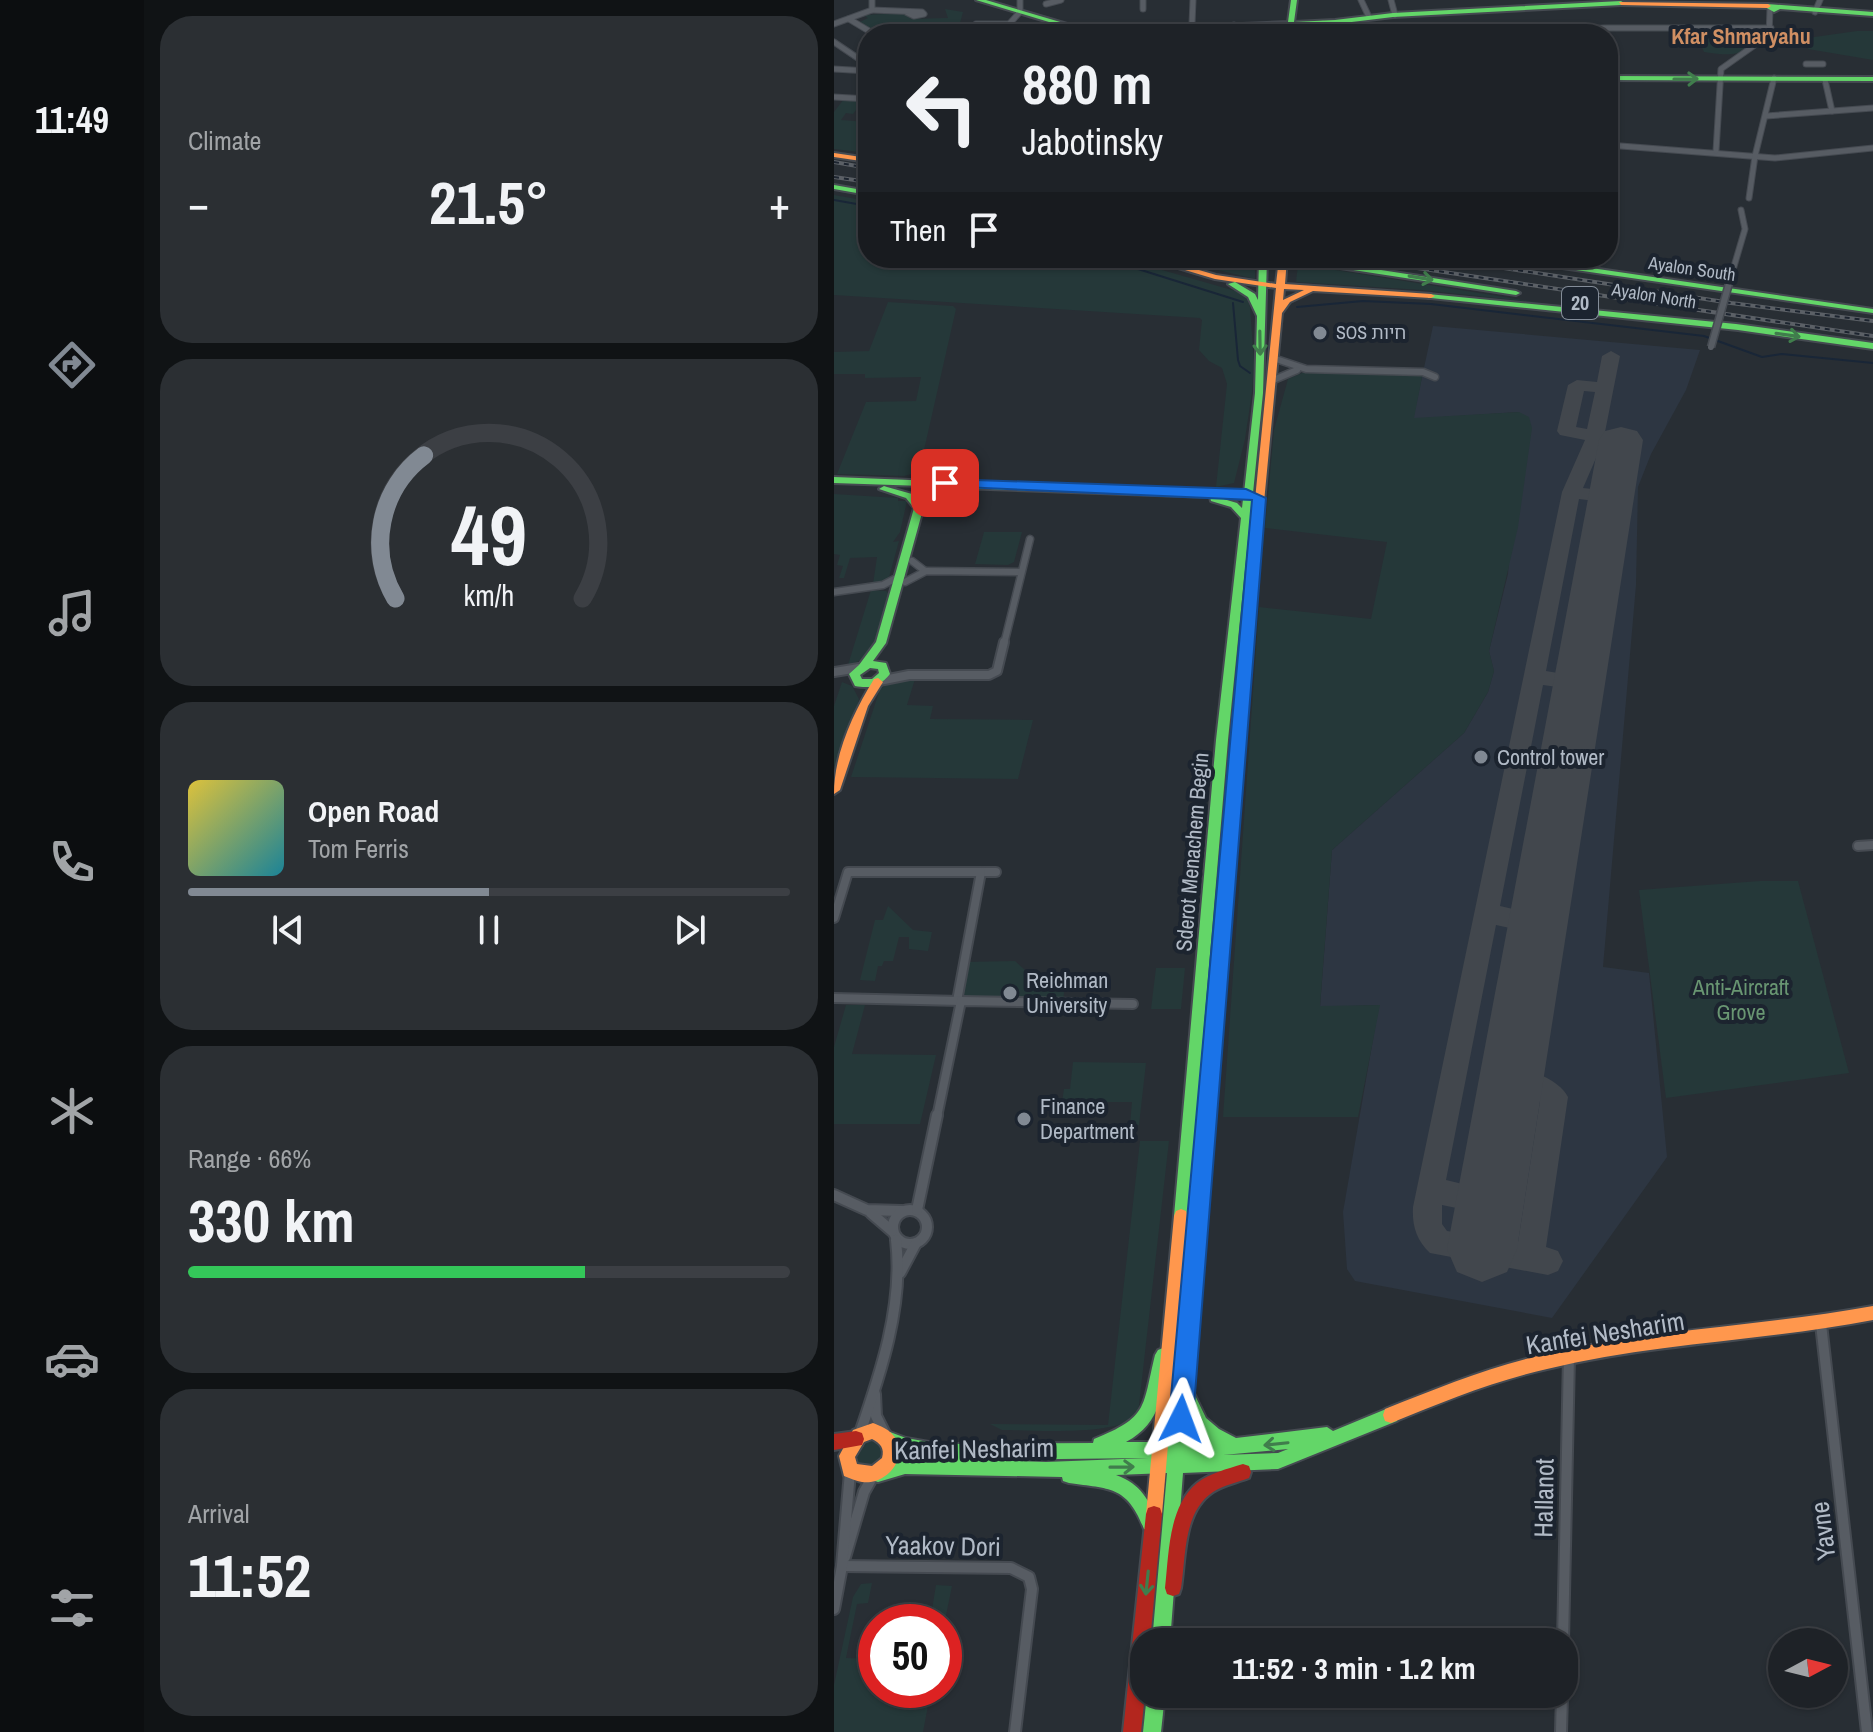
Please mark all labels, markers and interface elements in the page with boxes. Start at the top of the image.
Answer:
district label: Kfar Shmaryahu [1671,21,1811,51]
text: 880 m [1022,46,1152,121]
icon: left [890,56,994,160]
one-way arrow [1672,71,1699,87]
text: 11:49 [35,96,109,144]
text: Jabotinsky [1022,118,1163,166]
text: Climate [188,123,261,158]
text: 21.5° [429,162,549,243]
text: − [188,173,209,233]
text: + [769,173,790,233]
icon: arrive [962,208,1006,252]
text: Then [890,210,946,250]
street label: Ayalon South [1646,250,1737,287]
one-way arrow [1407,271,1433,286]
street label: Ayalon North [1609,276,1698,315]
road number: 20 [1562,287,1598,319]
place label: SOS חיות [1336,320,1406,345]
marker: SOS חיות [1311,324,1329,342]
one-way arrow [1775,328,1800,343]
one-way arrow [1252,329,1268,356]
icon: directions [44,337,100,393]
pin [911,449,979,517]
icon: arrive [923,461,967,505]
text: 49 [451,478,527,590]
text: km/h [464,576,514,615]
icon: music [44,585,100,641]
place label: Control tower [1497,742,1604,772]
marker: Control tower [1472,748,1490,766]
street label: Sderot Menachem Begin [1168,751,1216,953]
text: Open Road [308,791,439,831]
text: Tom Ferris [308,831,409,866]
icon: phone [44,834,100,890]
icon: previous [266,908,310,952]
icon: pause [467,908,511,952]
icon: next [668,908,712,952]
place label: Reichman University [1026,965,1108,1020]
park label: Anti-Aircraft Grove [1692,972,1789,1027]
marker: Reichman University [1001,984,1019,1002]
icon: climate [44,1083,100,1139]
place label: Finance Department [1040,1091,1134,1146]
marker: Finance Department [1015,1110,1033,1128]
text: Range · 66% [188,1141,311,1176]
text: 330 km [188,1180,355,1261]
street label: Kanfei Nesharim [1523,1303,1687,1362]
icon: car [44,1331,100,1387]
position arrow [1139,1377,1223,1461]
street label: Kanfei Nesharim [894,1430,1054,1467]
one-way arrow [1263,1436,1290,1451]
street label: HaIlanot [1525,1458,1562,1538]
one-way arrow [1108,1459,1135,1475]
text: Arrival [188,1496,250,1531]
street label: Yavne [1802,1500,1843,1562]
street label: Yaakov Dori [885,1527,1001,1564]
text: 11:52 [188,1535,311,1616]
one-way arrow [1139,1570,1154,1596]
icon: filters [44,1580,100,1636]
speed limit sign: 50 [858,1604,962,1708]
north arrow [1768,1628,1848,1708]
map controls [1768,1628,1848,1708]
text: 11:52 · 3 min · 1.2 km [1232,1648,1476,1688]

